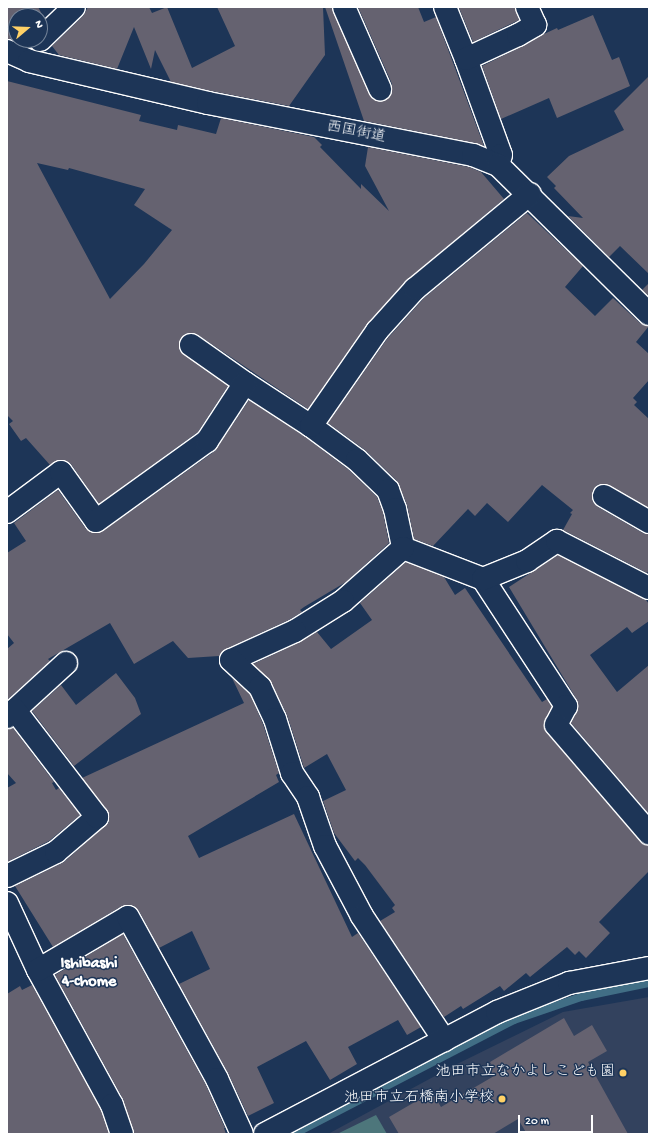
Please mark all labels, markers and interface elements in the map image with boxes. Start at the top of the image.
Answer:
north arrow [8,8,48,48]
text: N [32,19,45,30]
street label: 西国街道 [325,118,387,148]
district label: Ishibashi 4-chome [60,955,118,993]
place label: 池田市立なかよしこども園 [435,1064,615,1082]
marker: 池田市立なかよしこども園 [618,1068,628,1078]
place label: 池田市立石橋南小学校 [344,1090,494,1108]
marker: 池田市立石橋南小学校 [497,1094,507,1104]
scale bar [520,1107,595,1133]
text: 20 m [525,1115,549,1129]

